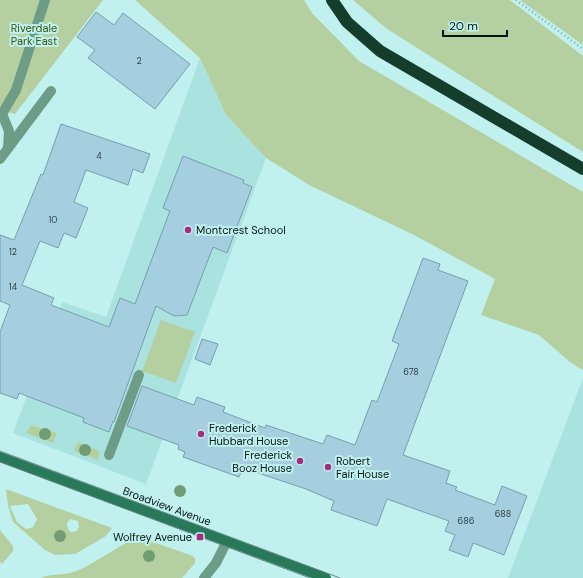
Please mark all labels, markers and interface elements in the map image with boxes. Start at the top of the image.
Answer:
scale bar [443,12,507,38]
text: 20 m [449,18,478,34]
park label: Riverdale Park East [11,21,57,48]
house number: 2 [136,55,142,67]
house number: 4 [96,150,102,162]
house number: 10 [49,214,57,226]
place label: Montcrest School [196,223,286,237]
marker: Montcrest School [183,225,193,235]
house number: 12 [9,246,17,258]
house number: 14 [9,281,18,293]
house number: 678 [403,366,419,378]
place label: Frederick Hubbard House [209,421,288,448]
marker: Frederick Hubbard House [196,429,206,439]
place label: Frederick Booz House [232,448,292,475]
place label: Robert Fair House [336,454,389,481]
marker: Frederick Booz House [295,456,305,466]
marker: Robert Fair House [323,462,333,472]
street label: Broadview Avenue [121,484,213,528]
house number: 688 [495,508,511,520]
house number: 686 [458,515,475,527]
place label: Wolfrey Avenue [113,530,192,544]
marker: Wolfrey Avenue [195,532,205,542]

